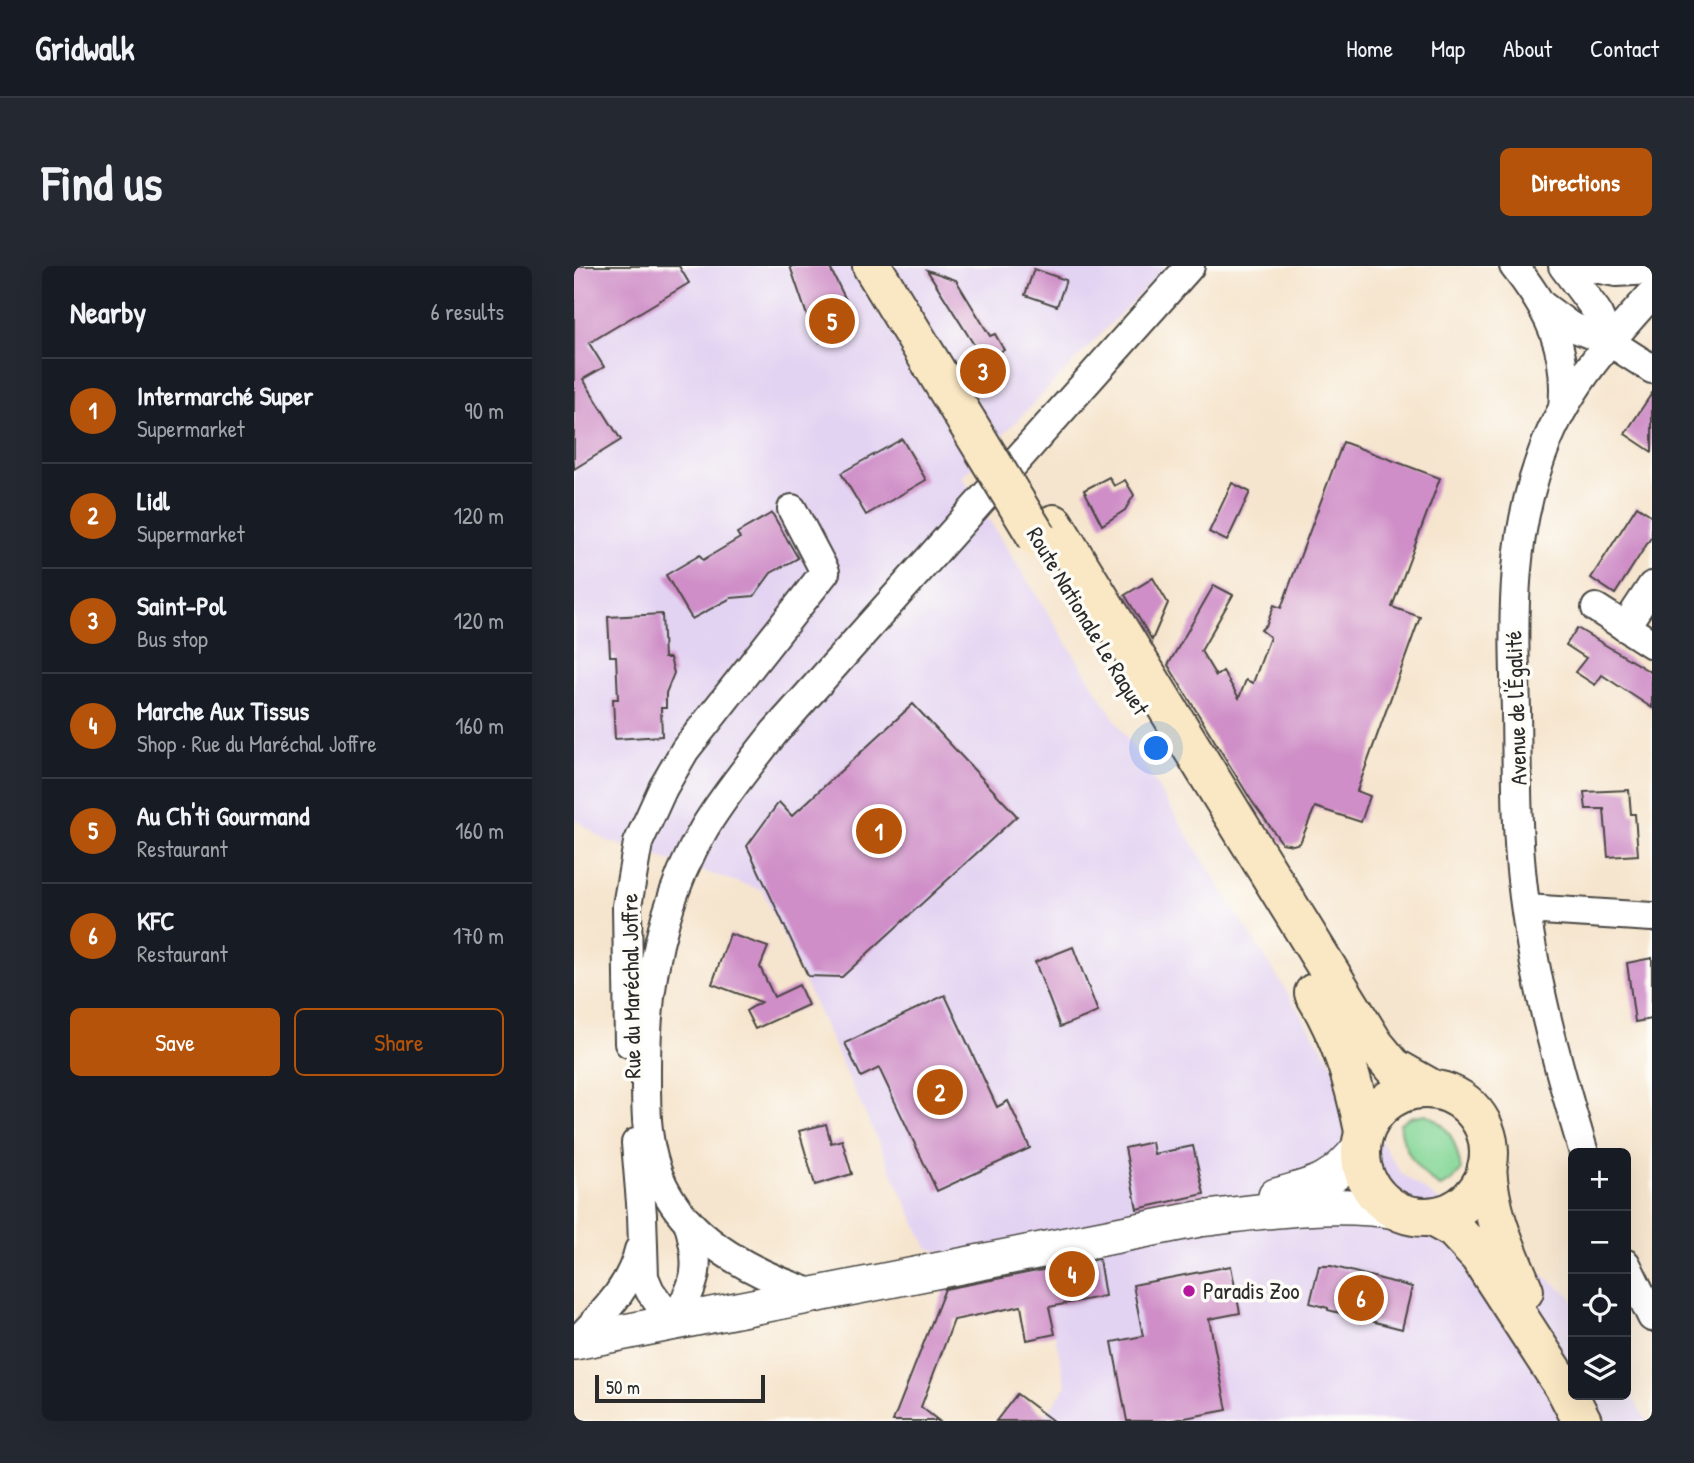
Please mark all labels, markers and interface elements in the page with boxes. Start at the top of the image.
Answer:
text: Gridwalk [35,26,135,70]
text: Home [1346,32,1393,64]
text: Map [1431,32,1465,64]
text: About [1503,32,1552,64]
text: Contact [1590,32,1659,64]
button: Directions [1500,148,1652,216]
text: Find us [42,149,162,215]
text: Nearby [70,292,146,332]
pin: 5 [809,295,855,347]
text: 6 results [431,296,504,327]
pin: 3 [960,345,1006,397]
text: Intermarché Super [137,378,313,413]
text: 1 [89,395,97,426]
text: 90 m [464,395,504,426]
text: Supermarket [137,413,245,444]
text: Lidl [137,483,170,518]
text: 2 [88,500,98,531]
text: 120 m [454,500,504,531]
text: Supermarket [137,518,245,549]
street label: Route Nationale Le Raquet [1020,521,1157,721]
text: Saint-Pol [137,588,226,623]
text: 3 [88,605,98,636]
text: 120 m [454,605,504,636]
text: Bus stop [137,623,208,654]
street label: Avenue de l'Égalité [1497,630,1534,786]
text: Marche Aux Tissus [137,693,309,728]
text: 4 [89,710,97,741]
text: 160 m [455,710,504,741]
text: Shop · Rue du Maréchal Joffre [137,728,377,759]
your location [1139,731,1173,765]
text: Au Ch'ti Gourmand [137,798,309,833]
pin: 1 [856,805,902,857]
text: 5 [88,815,98,846]
text: 160 m [455,815,504,846]
text: Restaurant [137,833,228,864]
street label: Rue du Maréchal Joffre [613,893,648,1079]
text: KFC [137,903,175,938]
text: 6 [88,920,98,951]
text: 170 m [453,920,504,951]
text: Restaurant [137,938,228,969]
button: Save [70,1008,280,1076]
button: Share [294,1008,504,1076]
pin: 2 [917,1066,963,1118]
map controls [1568,1148,1631,1400]
button: + [1568,1148,1631,1211]
button: − [1568,1211,1631,1274]
pin: 4 [1049,1248,1095,1300]
pin: 6 [1338,1272,1384,1324]
button: locate [1568,1274,1631,1337]
place label: Paradis Zoo [1203,1275,1299,1306]
marker: Paradis Zoo [1181,1283,1197,1299]
button: layers [1568,1337,1631,1400]
scale bar [595,1372,765,1404]
text: 50 m [606,1374,640,1400]

